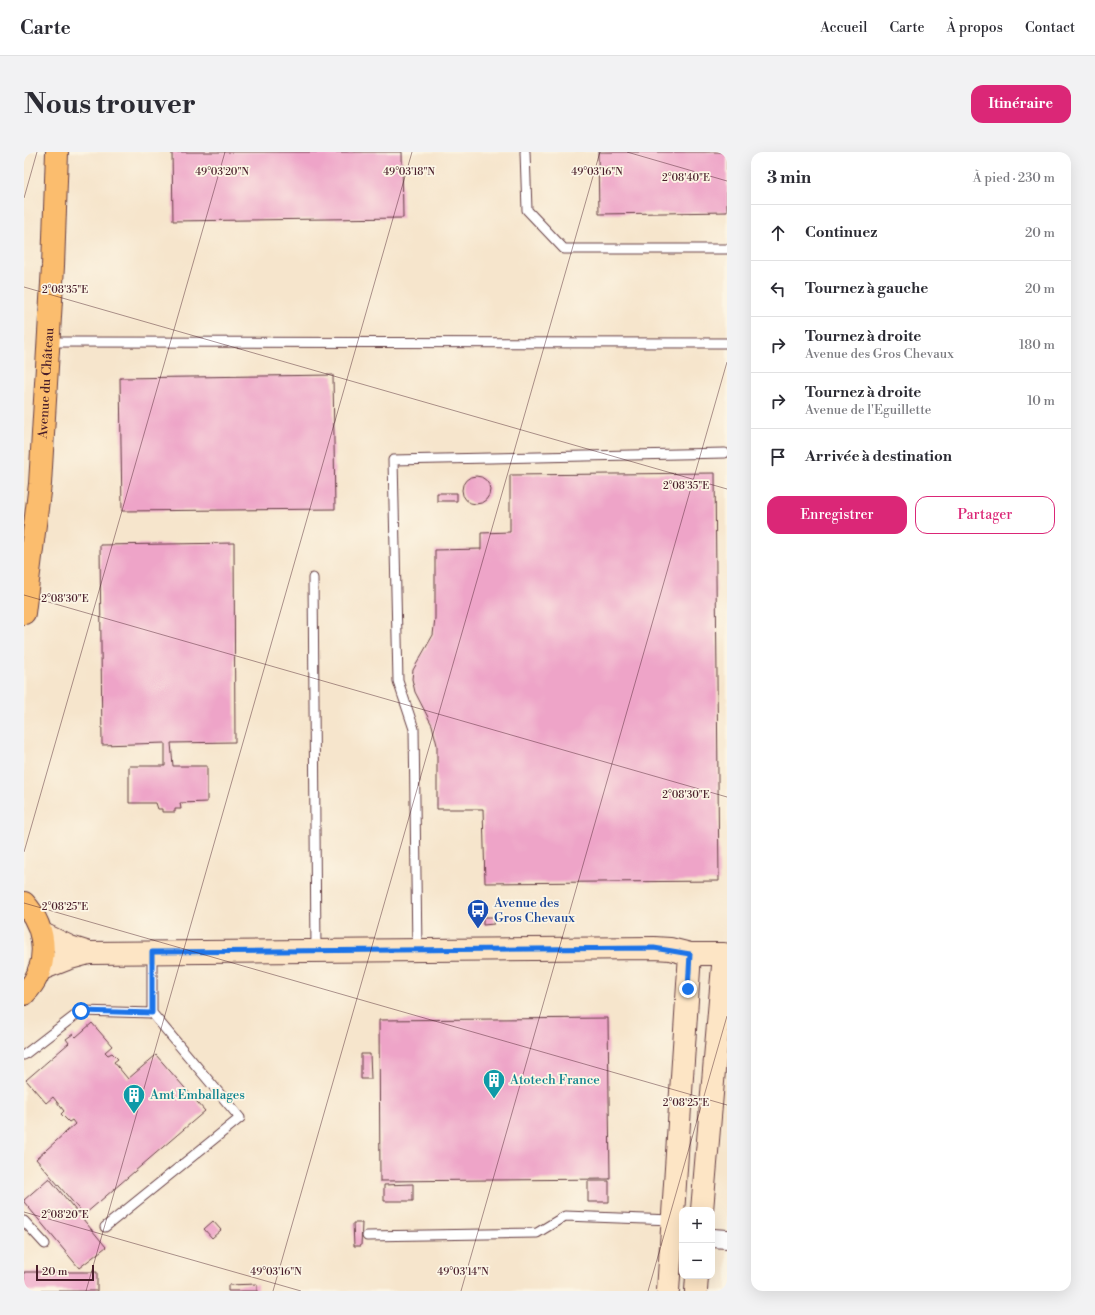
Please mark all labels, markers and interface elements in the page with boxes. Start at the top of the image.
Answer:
text: Carte [20,16,71,40]
text: Accueil [820,19,867,37]
text: Carte [889,19,924,37]
text: À propos [946,19,1003,37]
text: Contact [1025,19,1075,37]
button: Itinéraire [971,85,1071,123]
text: Nous trouver [24,87,196,122]
text: 49°03'20"N [195,166,249,178]
text: 49°03'18"N [383,166,435,178]
text: 49°03'16"N [571,166,623,178]
text: 3 min [767,167,811,189]
text: À pied · 230 m [973,170,1055,186]
text: 2°08'40"E [662,172,710,184]
icon: ahead [767,222,789,244]
text: Continuez [805,223,877,242]
text: 20 m [1025,225,1055,241]
icon: left [767,278,789,300]
text: Tournez à gauche [805,279,928,298]
text: 20 m [1025,281,1055,297]
text: 2°08'35"E [42,284,88,296]
street label: Avenue du Château [35,326,57,440]
text: Tournez à droite [805,327,921,346]
icon: right [767,334,789,356]
text: 180 m [1019,337,1055,353]
text: Avenue des Gros Chevaux [805,346,954,362]
text: Tournez à droite [805,383,921,402]
icon: right [767,390,789,412]
text: 10 m [1027,393,1055,409]
text: Avenue de l'Eguillette [805,402,931,418]
icon: arrive [767,446,789,468]
text: Arrivée à destination [805,447,952,466]
text: 2°08'35"E [663,480,709,492]
button: Enregistrer [767,496,907,534]
button: Partager [915,496,1055,534]
text: 2°08'30"E [41,593,89,605]
text: 2°08'30"E [662,789,710,801]
place label: Avenue des Gros Chevaux [493,895,575,926]
bus stop icon: Avenue des Gros Chevaux [465,897,491,930]
text: 2°08'25"E [42,901,88,913]
route end [679,980,697,998]
route start [72,1002,90,1020]
building icon: Atotech France [481,1067,507,1100]
place label: Atotech France [509,1072,600,1088]
building icon: Amt Emballages [121,1082,147,1115]
place label: Amt Emballages [149,1087,245,1103]
text: 2°08'25"E [663,1097,709,1109]
map controls [679,1207,715,1279]
button: + [679,1207,715,1243]
text: 2°08'20"E [41,1209,89,1221]
button: − [679,1243,715,1279]
scale bar [36,1263,94,1282]
text: 20 m [42,1265,67,1279]
text: 49°03'16"N [250,1266,302,1278]
text: 49°03'14"N [437,1266,489,1278]

